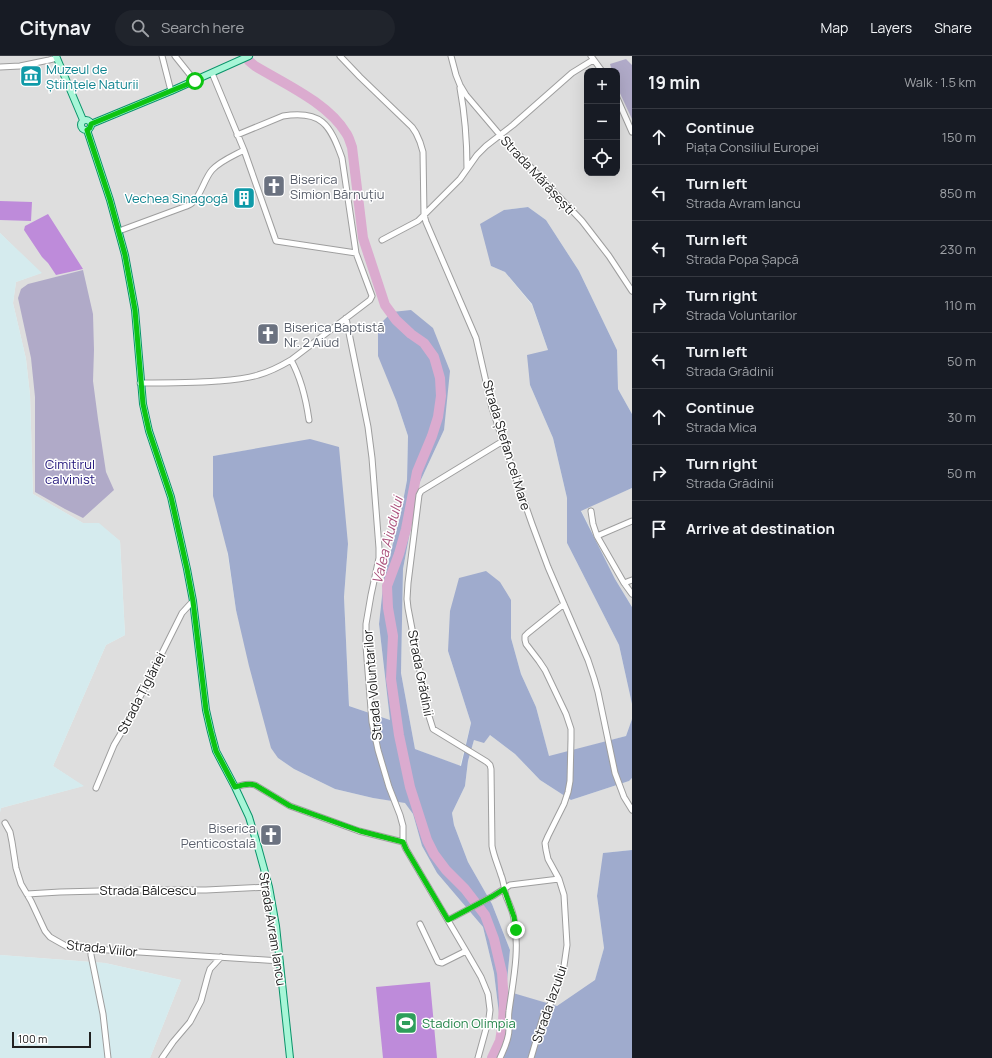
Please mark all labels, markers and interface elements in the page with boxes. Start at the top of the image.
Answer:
search box [115,10,395,46]
text: Citynav [20,15,91,41]
icon: search [129,17,151,39]
text: Search here [161,17,244,38]
text: Map [820,18,848,37]
text: Layers [870,18,912,37]
text: Share [934,18,972,37]
place label: Muzeul de Științele Naturii [46,60,139,93]
museum icon: Muzeul de Științele Naturii [18,63,44,89]
map controls [584,68,620,176]
button: + [584,68,620,104]
text: 19 min [648,71,700,94]
route start [186,72,204,90]
text: Walk · 1.5 km [904,73,976,91]
button: − [584,104,620,140]
text: Continue [686,117,754,138]
icon: ahead [648,126,670,148]
text: 150 m [942,128,976,146]
street label: Strada Mărășești [497,132,579,218]
text: Piața Consiliul Europei [686,138,819,156]
button: locate [584,140,620,176]
place label: Biserica Simion Bărnuțiu [290,170,384,203]
church icon: Biserica Simion Bărnuțiu [261,173,287,199]
text: Turn left [686,173,748,194]
icon: left [648,182,670,204]
text: 850 m [939,184,976,202]
building icon: Vechea Sinagogă [231,185,257,211]
place label: Vechea Sinagogă [125,189,228,207]
text: Strada Avram Iancu [686,194,801,212]
text: Turn left [686,229,748,250]
icon: left [648,238,670,260]
text: 230 m [940,240,976,258]
text: Strada Popa Șapcă [686,250,799,268]
text: Turn right [686,285,757,306]
icon: right [648,294,670,316]
text: 110 m [944,296,976,314]
text: Strada Voluntarilor [686,306,797,324]
place label: Biserica Baptistă Nr. 2 Aiud [284,318,385,351]
church icon: Biserica Baptistă Nr. 2 Aiud [255,321,281,347]
text: Turn left [686,341,748,362]
icon: left [648,350,670,372]
text: 50 m [947,352,976,370]
text: Strada Grădinii [686,362,774,380]
street label: Strada Ștefan cel Mare [479,378,536,513]
text: Continue [686,397,754,418]
icon: ahead [648,406,670,428]
text: 30 m [947,408,976,426]
text: Strada Mica [686,418,757,436]
text: Turn right [686,453,757,474]
park label: Cimitirul calvinist [45,455,95,488]
icon: right [648,462,670,484]
text: 50 m [947,464,976,482]
text: Strada Grădinii [686,474,774,492]
water label: Valea Aiudului [367,493,407,586]
icon: arrive [648,518,670,540]
text: Arrive at destination [686,518,835,539]
street label: Strada Grădinii [404,628,438,718]
street label: Strada Voluntarilor [358,629,386,741]
street label: Strada Țiglăriei [113,649,169,737]
place label: Biserica Penticostală [181,819,256,852]
church icon: Biserica Penticostală [258,822,284,848]
street label: Strada Avram Iancu [255,871,291,987]
street label: Strada Bălcescu [100,881,196,899]
route end [507,921,525,939]
street label: Strada Viilor [66,935,139,961]
street label: Strada Iazului [527,963,571,1045]
sports icon: Stadion Olimpia [393,1010,419,1036]
place label: Stadion Olimpia [422,1014,516,1032]
scale bar [12,1030,91,1049]
text: 100 m [18,1031,47,1046]

